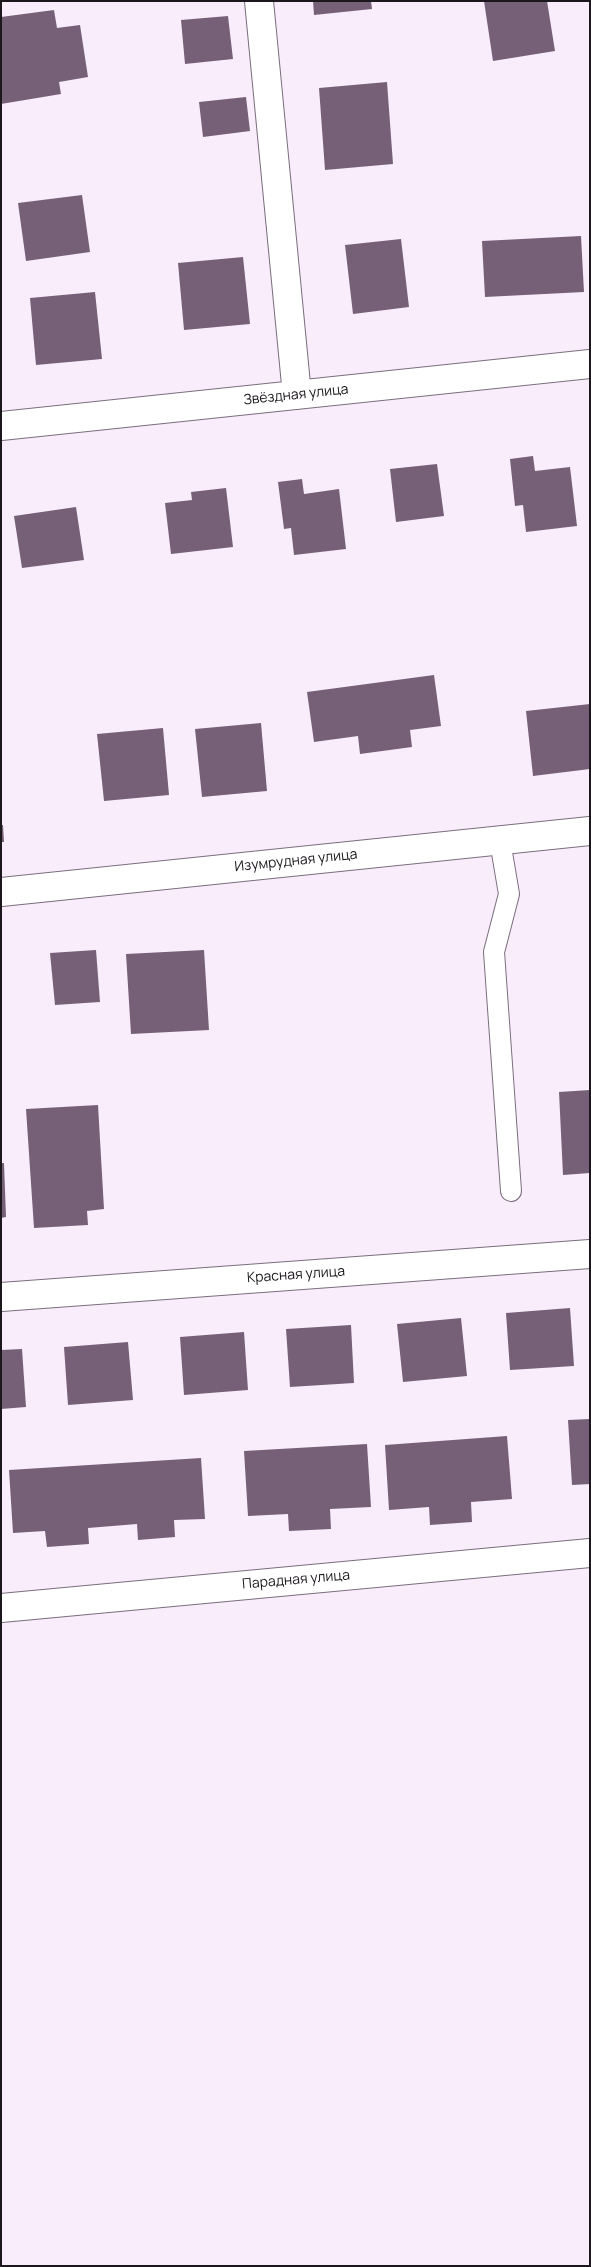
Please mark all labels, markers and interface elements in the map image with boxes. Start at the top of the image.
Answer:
street label: Звёздная улица [243,381,349,409]
street label: Изумрудная улица [234,846,358,876]
street label: Красная улица [246,1263,346,1287]
street label: Парадная улица [241,1567,351,1593]

